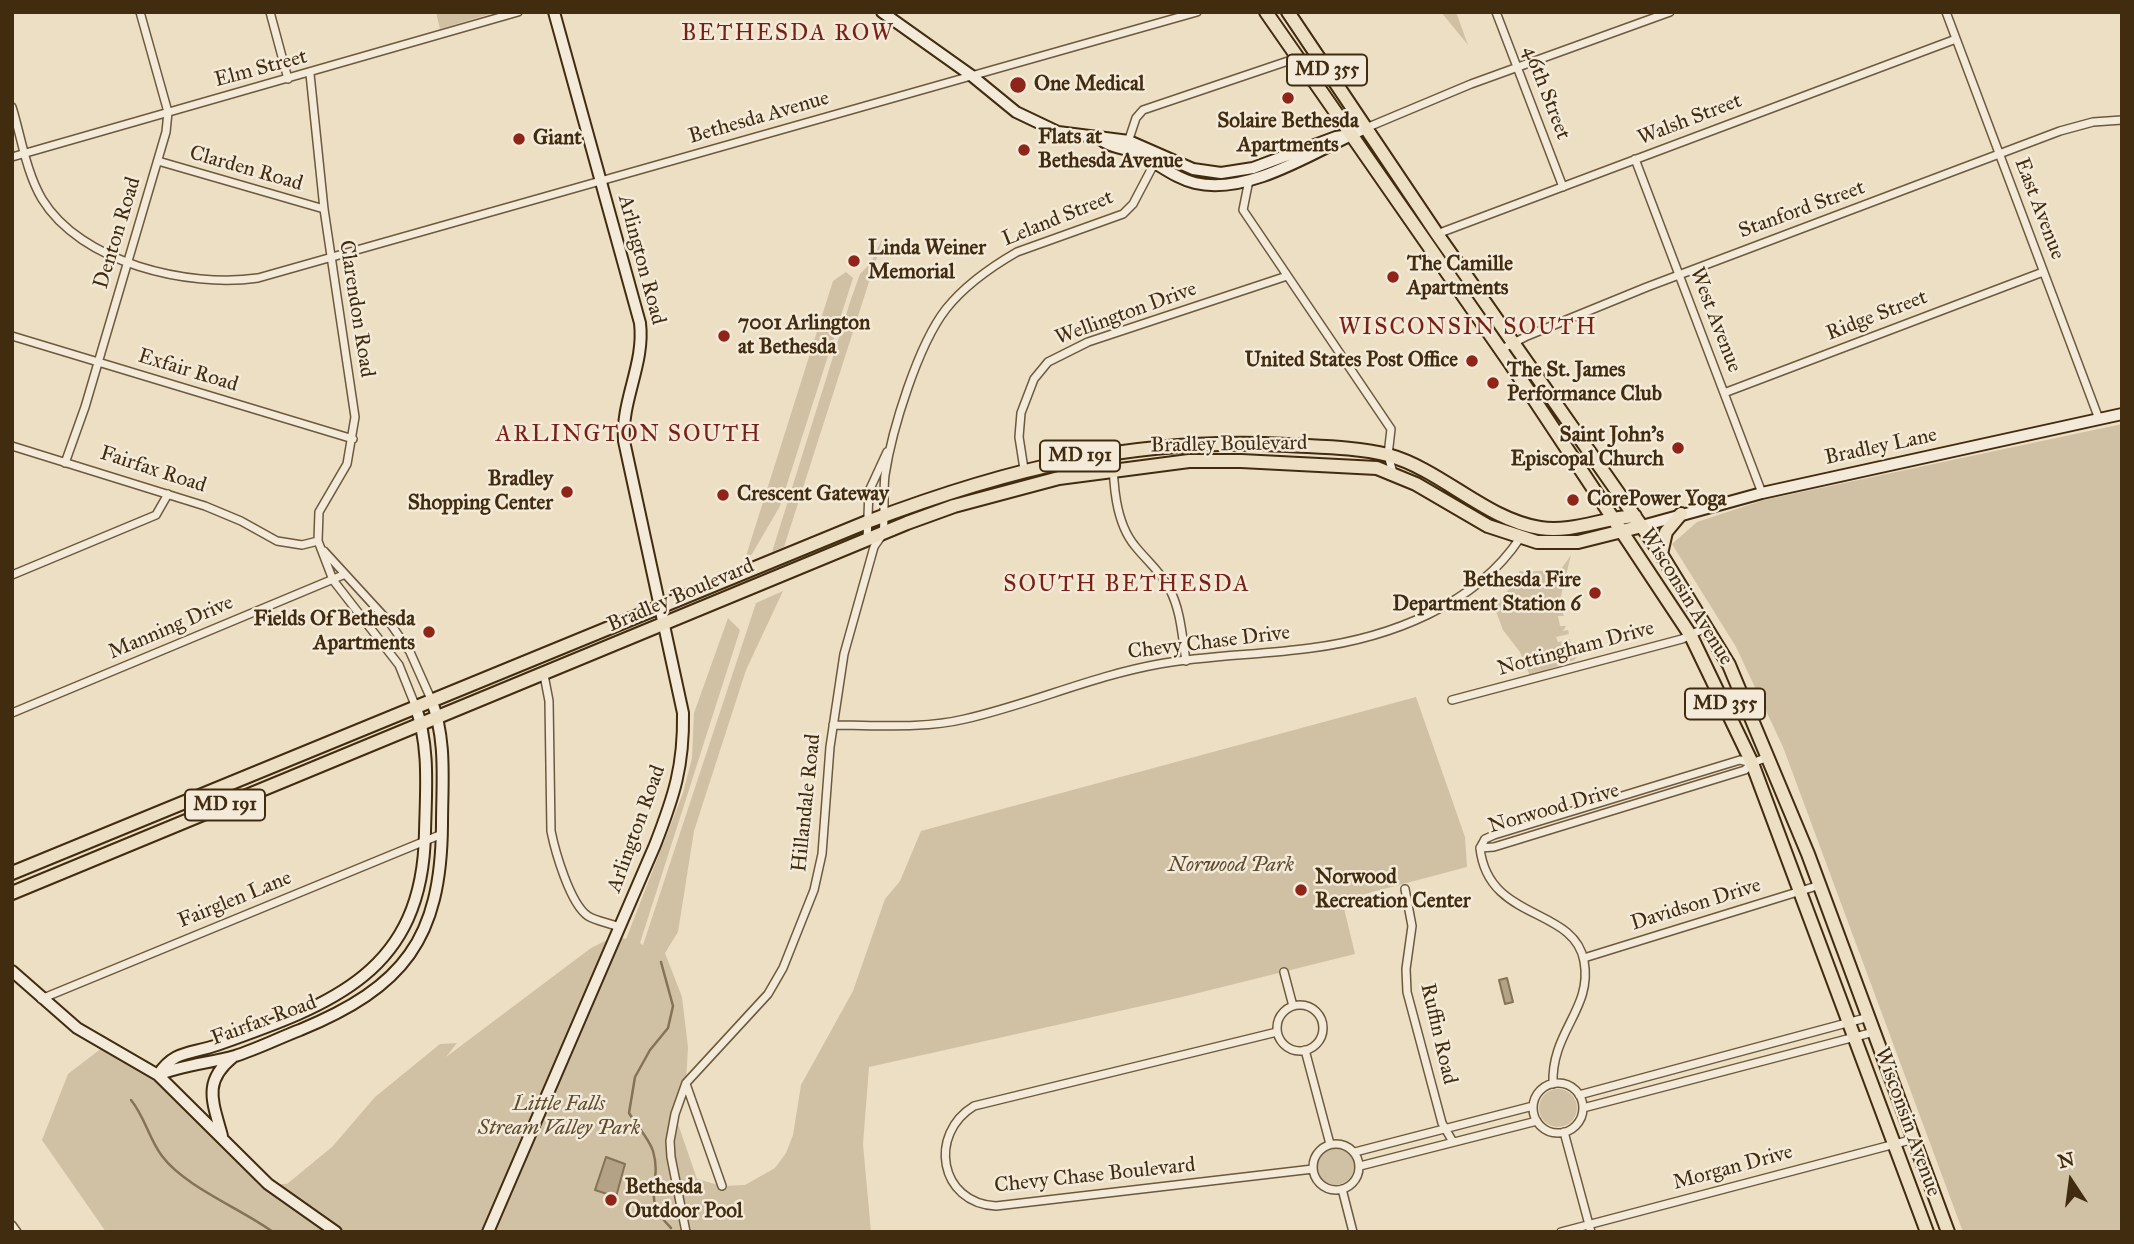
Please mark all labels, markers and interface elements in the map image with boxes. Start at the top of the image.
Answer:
district label: BETHESDA ROW [683,20,893,48]
street label: 46th Street [1517,43,1575,143]
street label: Elm Street [212,45,310,93]
road number: MD 355 [1287,54,1367,86]
place label: One Medical [1034,72,1144,98]
marker: One Medical [1008,75,1028,95]
street label: Bethesda Avenue [686,86,832,150]
street label: Walsh Street [1634,89,1746,151]
marker: Solaire Bethesda Apartments [1280,90,1296,106]
place label: Solaire Bethesda Apartments [1217,109,1359,159]
place label: Flats at Bethesda Avenue [1038,125,1183,175]
place label: Giant [533,126,582,152]
marker: Giant [511,131,527,147]
street label: Clarden Road [187,141,305,197]
marker: Flats at Bethesda Avenue [1016,142,1032,158]
street label: East Avenue [2008,155,2070,263]
street label: Denton Road [89,174,147,292]
street label: Stanford Street [1736,176,1868,244]
street label: Leland Street [999,185,1117,253]
street label: Arlington Road [612,192,670,328]
place label: Linda Weiner Memorial [868,236,986,286]
street label: Clarendon Road [333,239,379,379]
place label: The Camille Apartments [1407,252,1513,302]
marker: Linda Weiner Memorial [846,253,862,269]
street label: West Avenue [1683,264,1747,376]
marker: The Camille Apartments [1385,269,1401,285]
street label: Wellington Drive [1052,277,1200,351]
street label: Ridge Street [1823,285,1931,347]
place label: 7001 Arlington at Bethesda [738,311,870,361]
district label: WISCONSIN SOUTH [1340,314,1596,342]
marker: 7001 Arlington at Bethesda [716,328,732,344]
street label: Exfair Road [135,344,241,398]
place label: United States Post Office [1245,348,1458,374]
marker: United States Post Office [1464,353,1480,369]
place label: The St. James Performance Club [1507,358,1662,408]
marker: The St. James Performance Club [1485,375,1501,391]
district label: ARLINGTON SOUTH [498,421,760,449]
place label: Saint John's Episcopal Church [1510,423,1664,473]
street label: Bradley Lane [1823,423,1939,471]
street label: Bradley Boulevard [1150,431,1308,459]
road number: MD 191 [1040,440,1120,471]
marker: Saint John's Episcopal Church [1670,440,1686,456]
street label: Fairfax Road [97,441,209,499]
place label: Bradley Shopping Center [408,467,553,517]
place label: Crescent Gateway [737,482,889,508]
marker: Bradley Shopping Center [559,484,575,500]
marker: Crescent Gateway [715,487,731,503]
place label: CorePower Yoga [1587,487,1726,513]
marker: CorePower Yoga [1565,492,1581,508]
street label: Wisconsin Avenue [1634,524,1738,670]
street label: Bradley Boulevard [604,554,758,638]
place label: Bethesda Fire Department Station 6 [1393,568,1581,618]
district label: SOUTH BETHESDA [1005,571,1249,599]
marker: Bethesda Fire Department Station 6 [1587,585,1603,601]
street label: Manning Drive [105,590,237,666]
place label: Fields Of Bethesda Apartments [253,607,415,657]
street label: Nottingham Drive [1495,616,1657,682]
street label: Chevy Chase Drive [1126,621,1292,665]
marker: Fields Of Bethesda Apartments [421,624,437,640]
road number: MD 355 [1685,688,1765,720]
street label: Hillandale Road [787,733,827,873]
street label: Arlington Road [602,762,672,896]
street label: Norwood Drive [1486,778,1622,840]
road number: MD 191 [185,790,265,820]
park label: Norwood Park [1168,853,1294,879]
place label: Norwood Recreation Center [1315,865,1471,915]
street label: Fairglen Lane [175,866,295,934]
street label: Davidson Drive [1628,873,1764,937]
marker: Norwood Recreation Center [1293,882,1309,898]
street label: Ruffin Road [1414,981,1462,1087]
street label: Fairfax Road [208,990,320,1052]
street label: Wisconsin Avenue [1868,1044,1946,1200]
park label: Little Falls Stream Valley Park [478,1092,640,1142]
street label: Morgan Drive [1670,1140,1796,1196]
north arrow [2036,1146,2106,1216]
text: N [2056,1147,2077,1173]
street label: Chevy Chase Boulevard [993,1153,1197,1199]
place label: Bethesda Outdoor Pool [625,1175,743,1225]
marker: Bethesda Outdoor Pool [603,1192,619,1208]

